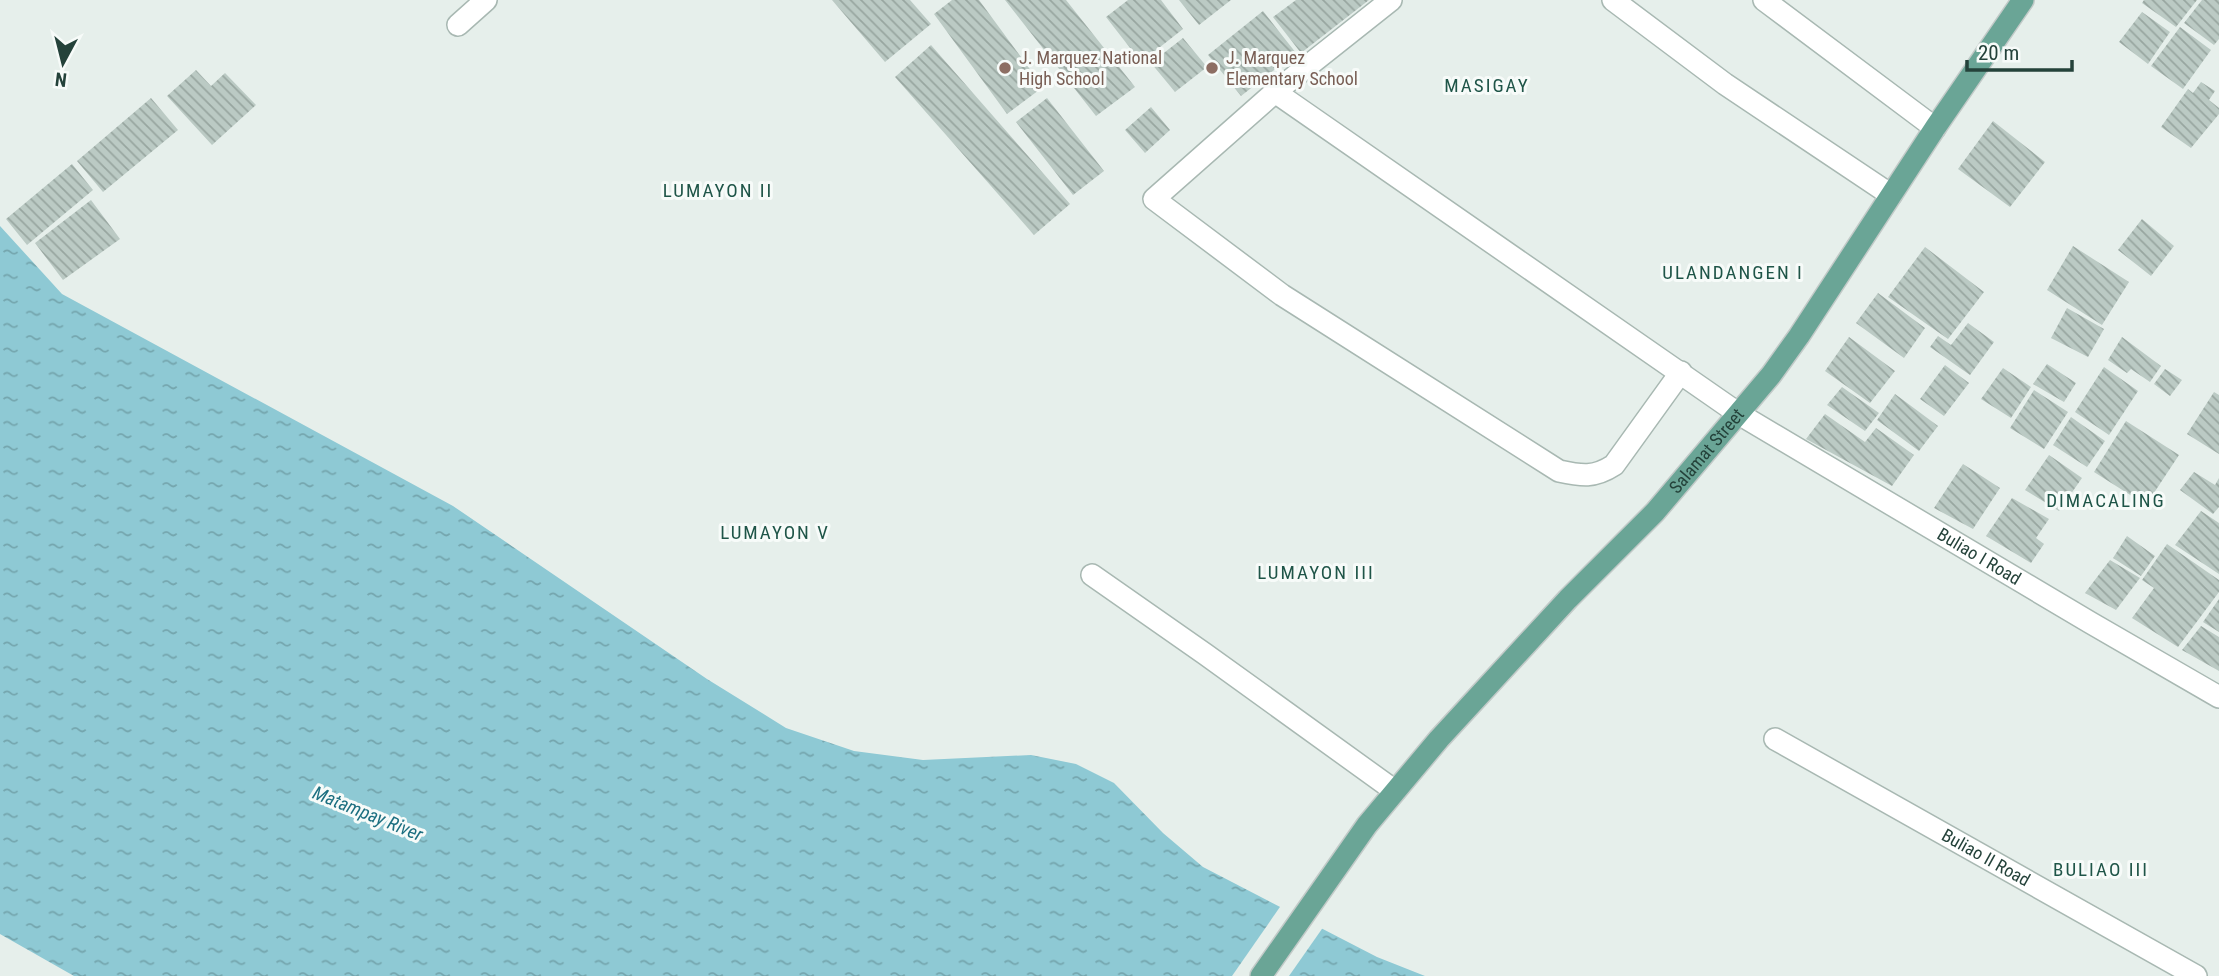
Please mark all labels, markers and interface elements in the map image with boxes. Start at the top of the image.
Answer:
north arrow [28,28,98,98]
scale bar [1967,28,2072,72]
text: 20 m [1978,41,2019,65]
place label: J. Marquez National High School [1019,47,1162,89]
place label: J. Marquez Elementary School [1226,47,1358,89]
marker: J. Marquez National High School [997,60,1013,76]
marker: J. Marquez Elementary School [1204,60,1220,76]
text: N [54,67,68,92]
district label: MASIGAY [1444,74,1530,97]
district label: LUMAYON II [663,179,773,202]
district label: ULANDANGEN I [1662,261,1804,284]
street label: Salamat Street [1664,404,1748,497]
district label: DIMACALING [2046,489,2166,512]
district label: LUMAYON V [720,521,830,544]
street label: Buliao I Road [1934,523,2025,589]
district label: LUMAYON III [1257,561,1375,584]
water label: Matampay River [309,781,427,846]
street label: Buliao II Road [1938,824,2034,890]
district label: BULIAO III [2053,858,2149,881]

